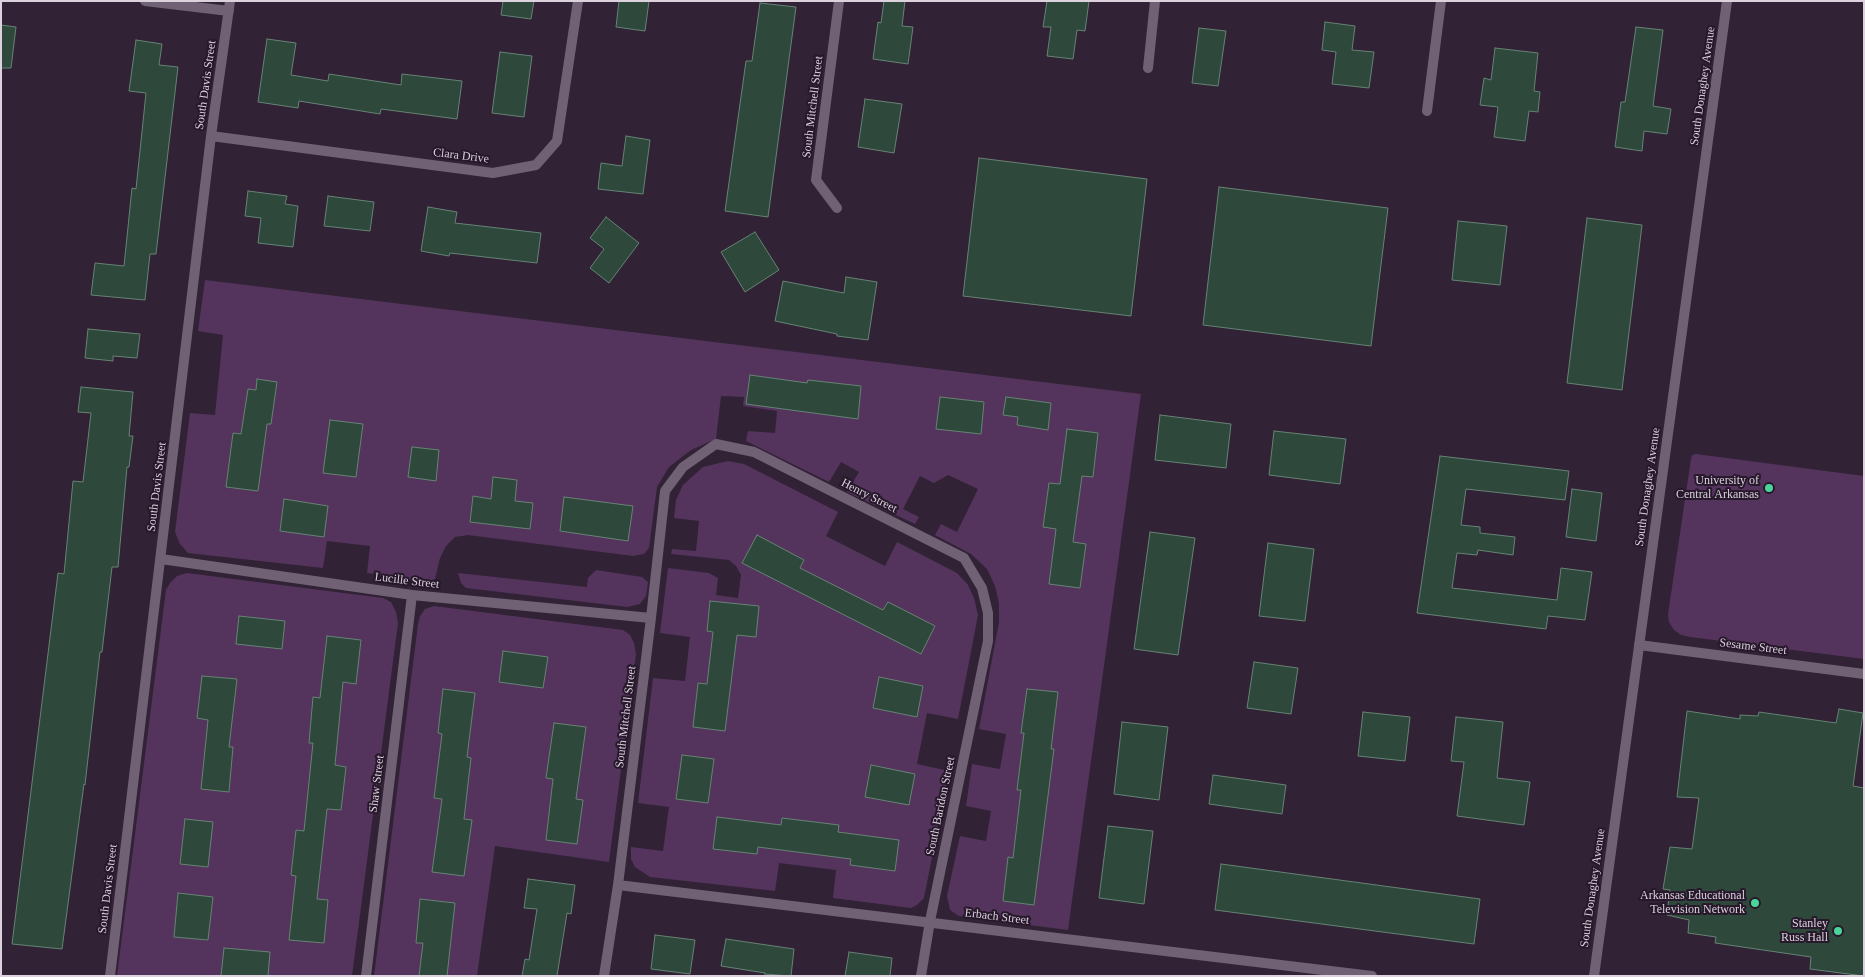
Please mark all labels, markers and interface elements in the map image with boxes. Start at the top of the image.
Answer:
street label: South Donaghey Avenue [1688,26,1718,146]
street label: South Davis Street [193,39,219,131]
street label: South Mitchell Street [800,55,826,159]
street label: Clara Drive [432,145,490,167]
street label: South Donaghey Avenue [1633,427,1663,547]
street label: South Davis Street [144,441,170,533]
place label: University of Central Arkansas [1676,474,1759,502]
street label: Henry Street [839,476,899,516]
marker: University of Central Arkansas [1763,482,1775,494]
street label: Lucille Street [374,570,440,592]
street label: Sesame Street [1719,636,1787,658]
street label: South Mitchell Street [613,665,639,769]
street label: Shaw Street [366,755,388,813]
street label: South Baridon Street [923,755,959,857]
street label: South Donaghey Avenue [1578,828,1608,948]
street label: South Davis Street [95,843,121,935]
place label: Arkansas Educational Television Network [1640,889,1745,917]
marker: Arkansas Educational Television Network [1749,897,1761,909]
street label: Erbach Street [964,906,1030,928]
place label: Stanley Russ Hall [1781,917,1828,945]
marker: Stanley Russ Hall [1832,925,1844,937]

